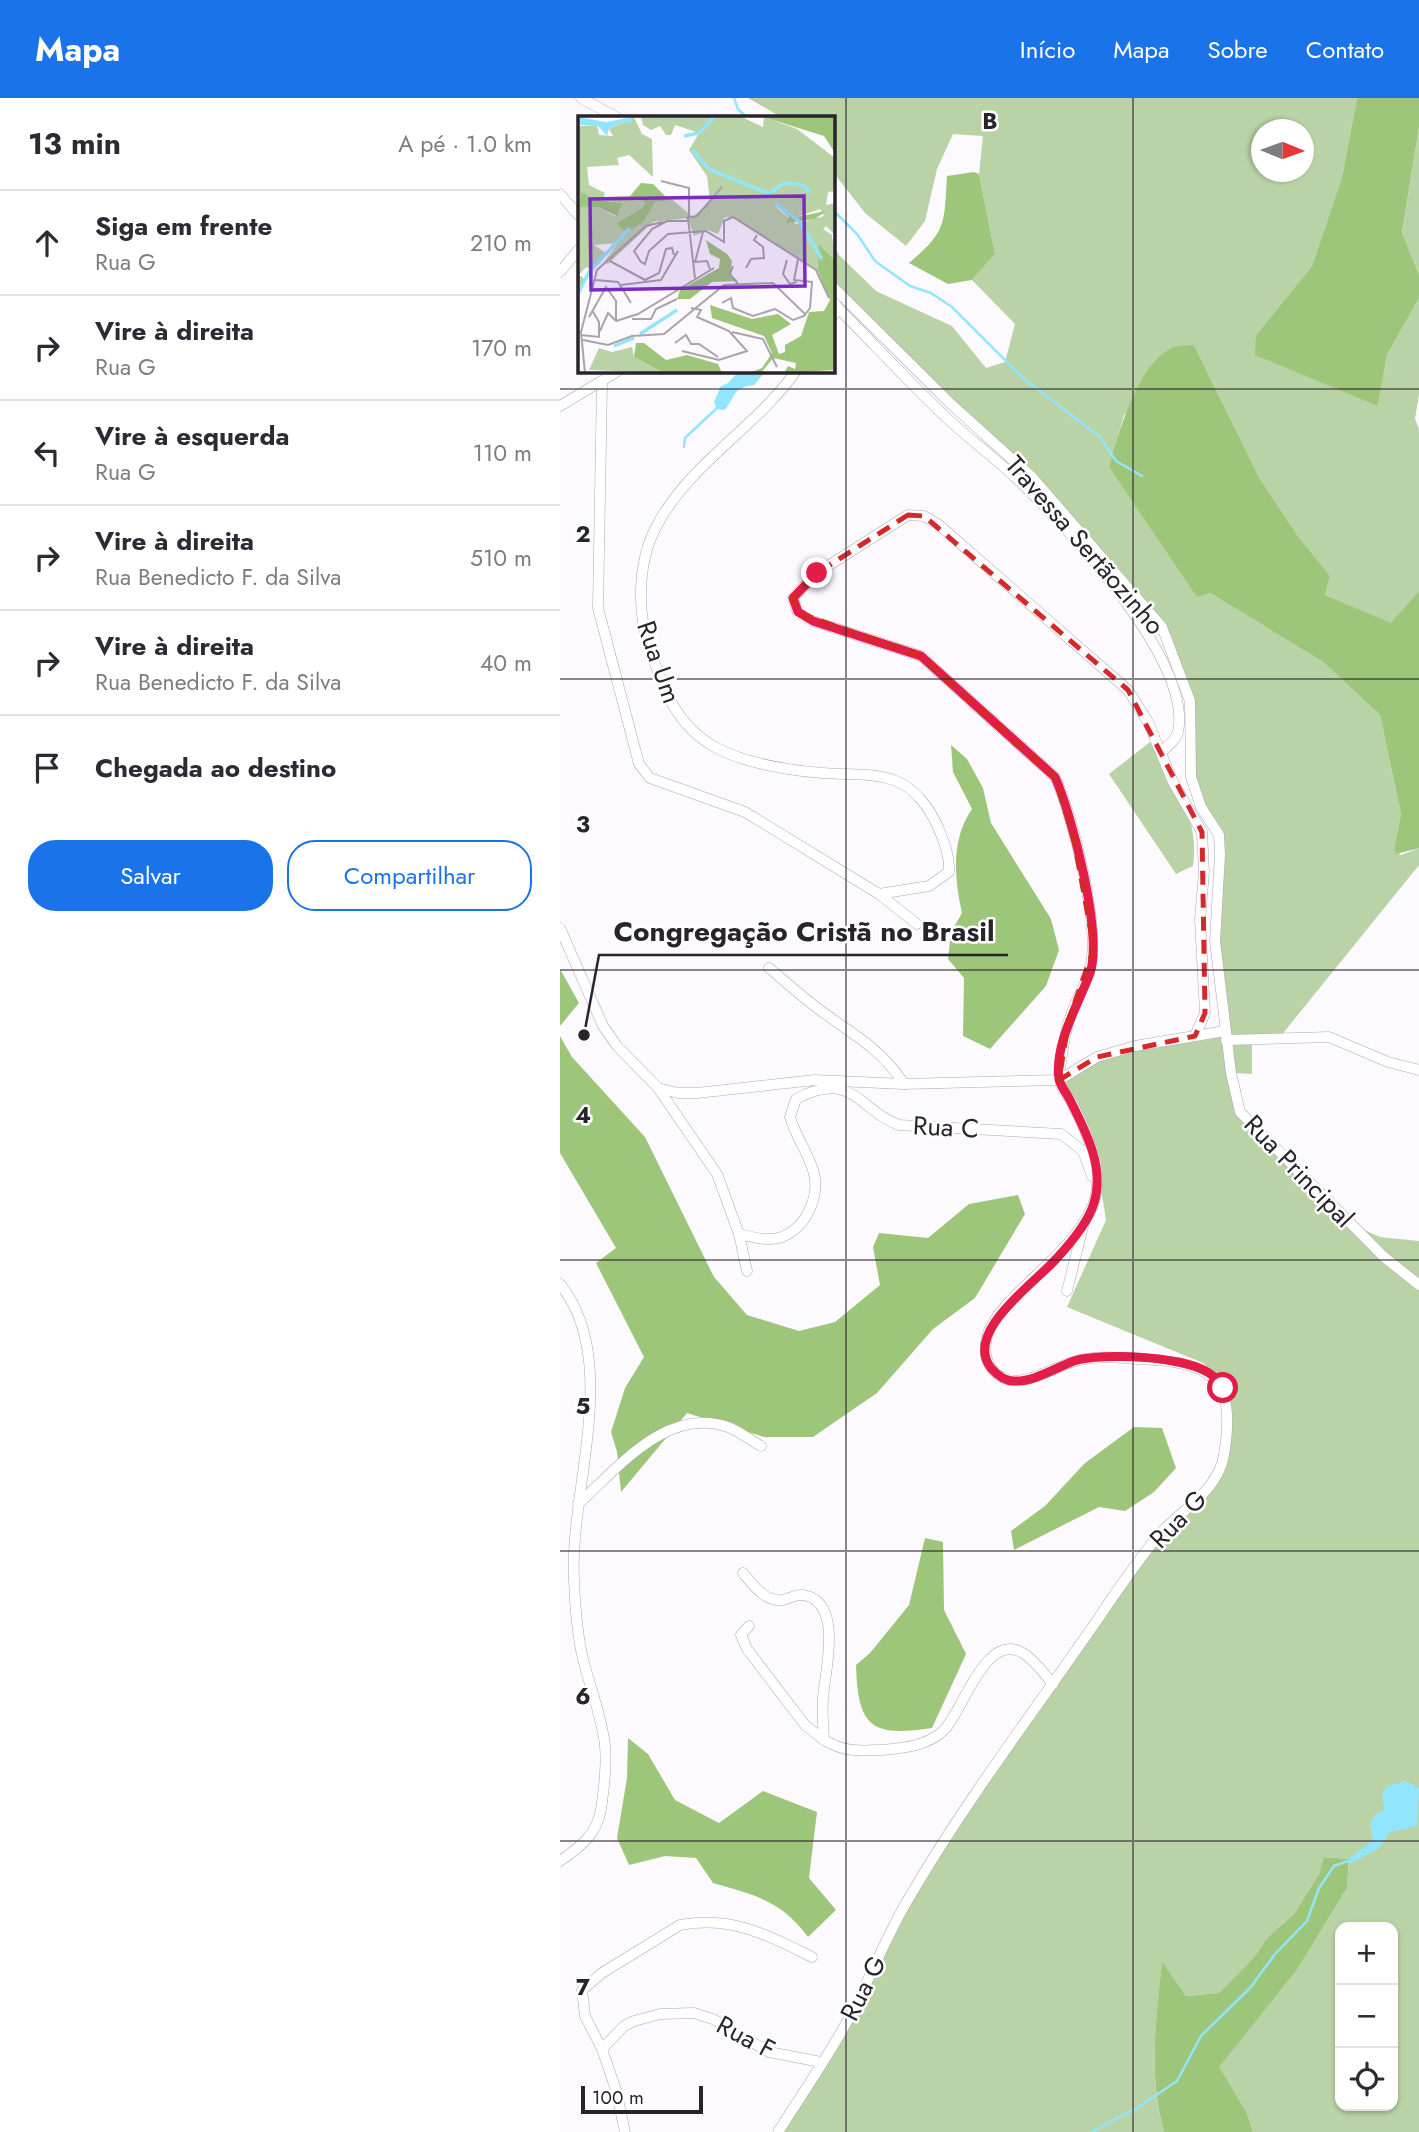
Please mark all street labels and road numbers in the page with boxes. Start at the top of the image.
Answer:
street label: Travessa Sertãozinho [996,447,1174,643]
street label: Rua Um [627,616,691,708]
street label: Rua C [912,1106,980,1148]
street label: Rua Principal [1235,1106,1363,1236]
street label: Rua G [1140,1481,1216,1557]
street label: Rua G [830,1949,896,2027]
street label: Rua F [710,2006,782,2068]

